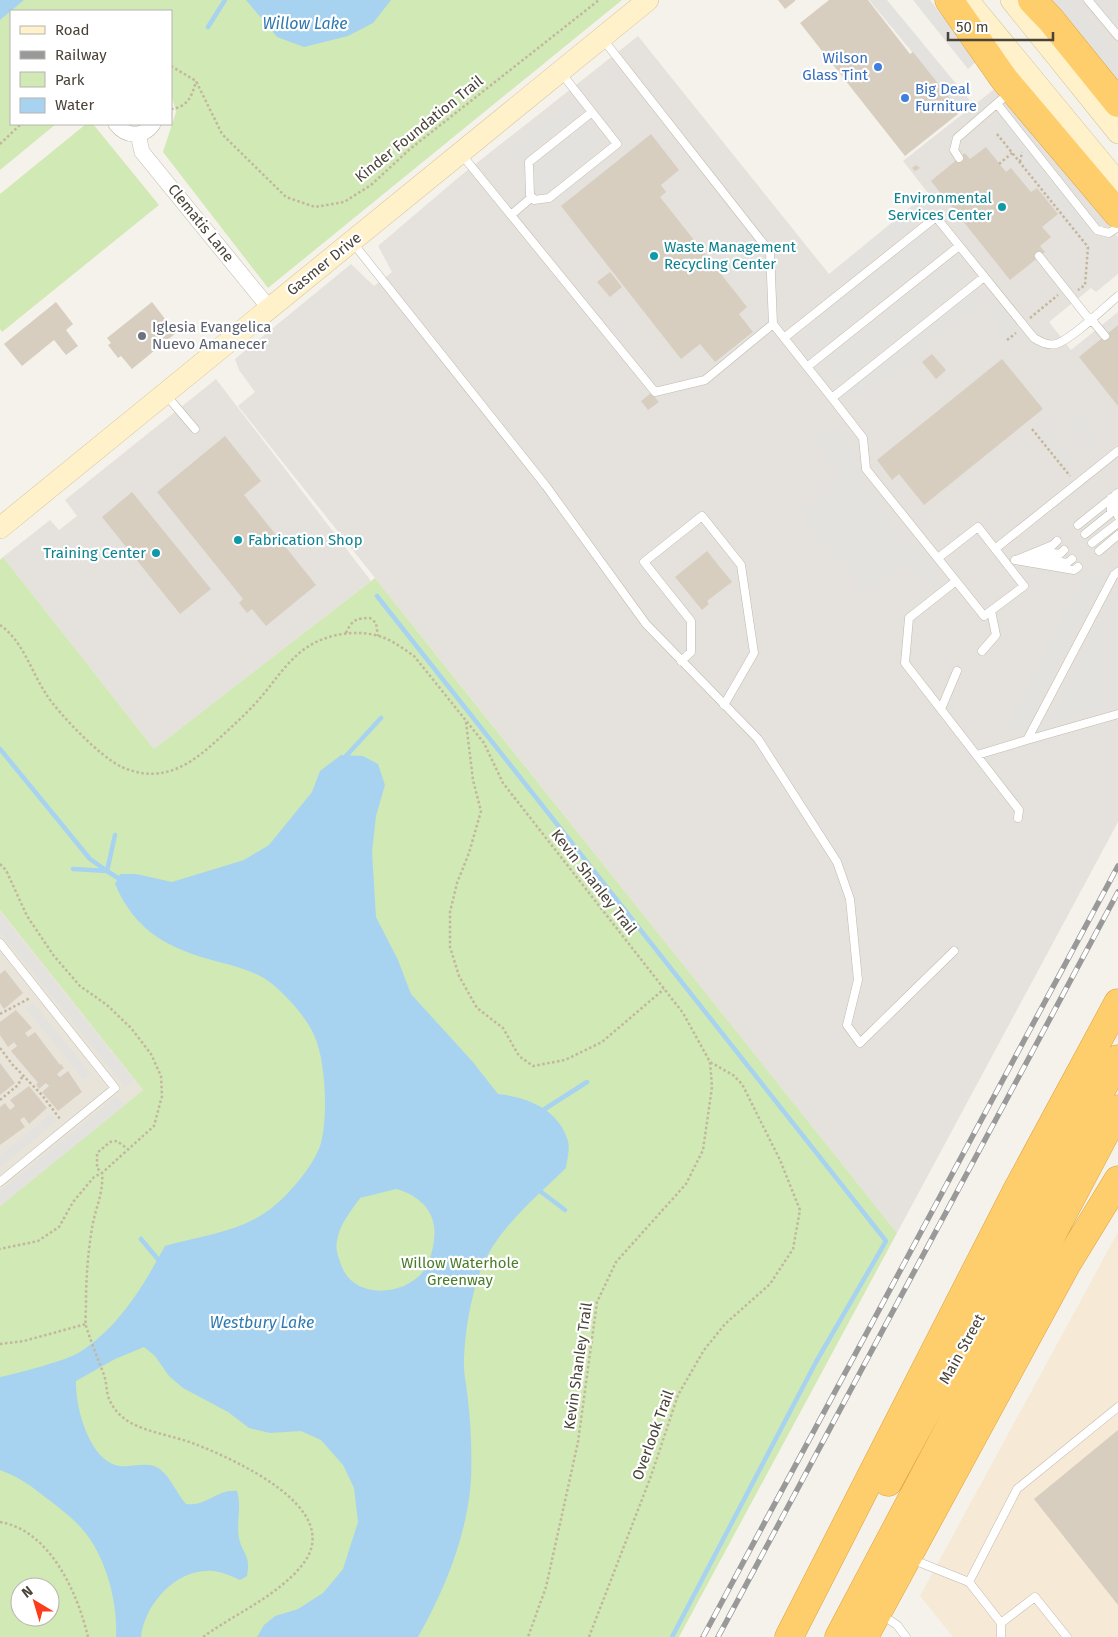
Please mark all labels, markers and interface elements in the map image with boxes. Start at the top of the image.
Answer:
legend [10,10,172,125]
scale bar [948,10,1053,42]
water label: Willow Lake [262,14,348,33]
text: 50 m [956,18,989,36]
text: Road [55,21,90,39]
text: Railway [55,46,107,64]
place label: Wilson Glass Tint [802,49,869,84]
marker: Wilson Glass Tint [872,61,884,73]
text: Park [55,71,85,89]
street label: Kinder Foundation Trail [351,71,487,186]
place label: Big Deal Furniture [915,80,977,115]
marker: Big Deal Furniture [899,92,911,104]
text: Water [55,96,94,114]
street label: Clematis Lane [164,180,238,266]
place label: Environmental Services Center [888,189,993,224]
marker: Environmental Services Center [996,201,1008,213]
street label: Gasmer Drive [283,229,365,299]
place label: Waste Management Recycling Center [664,238,796,273]
marker: Waste Management Recycling Center [648,250,660,262]
place label: Iglesia Evangelica Nuevo Amanecer [152,318,271,353]
marker: Iglesia Evangelica Nuevo Amanecer [136,330,148,342]
place label: Fabrication Shop [248,531,363,549]
marker: Fabrication Shop [232,534,244,546]
place label: Training Center [43,544,146,562]
marker: Training Center [150,547,162,559]
street label: Kevin Shanley Trail [547,826,641,939]
park label: Willow Waterhole Greenway [401,1254,519,1289]
street label: Kevin Shanley Trail [560,1301,596,1431]
street label: Main Street [935,1310,989,1387]
water label: Westbury Lake [210,1313,314,1332]
street label: Overlook Trail [628,1387,678,1482]
north arrow [10,1577,60,1627]
text: N [18,1583,36,1602]

